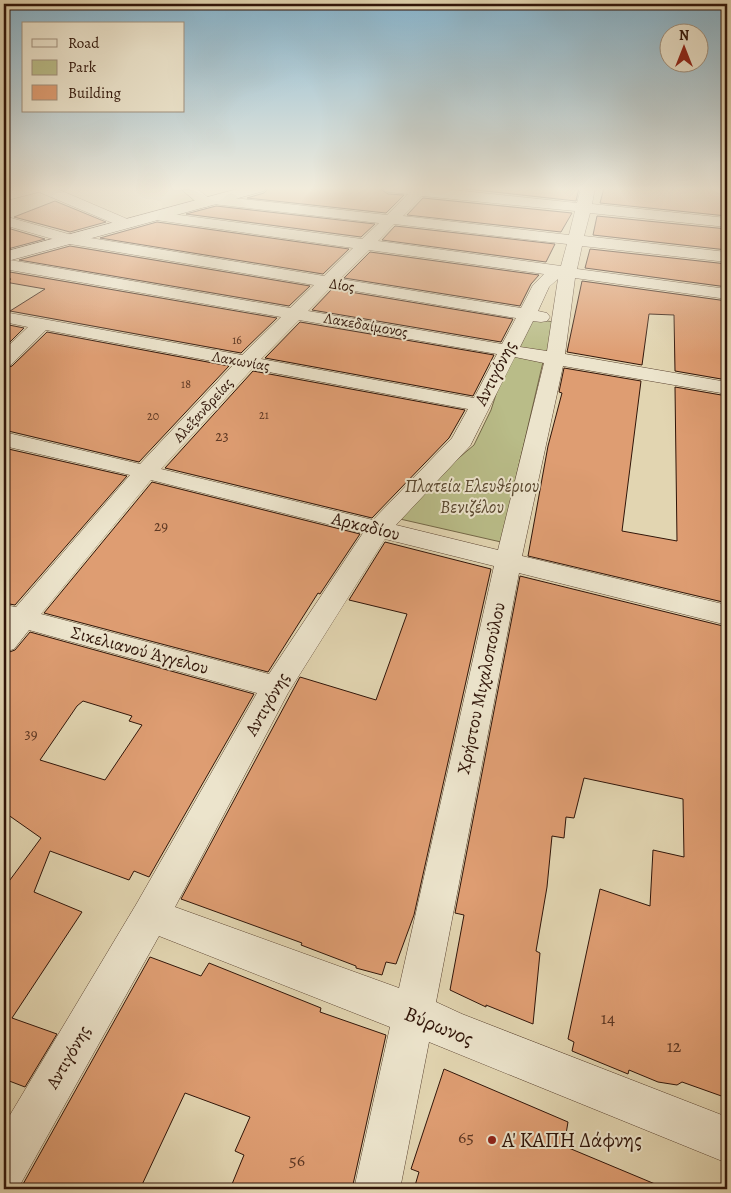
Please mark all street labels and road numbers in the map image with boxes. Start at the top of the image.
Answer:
street label: Δίος [328,273,356,297]
street label: Λακεδαίμονος [321,308,410,342]
street label: Αντιγόνης [468,337,521,410]
street label: Λακωνίας [210,346,271,376]
street label: Αλεξανδρείας [168,373,237,447]
street label: Αρκαδίου [328,506,403,546]
street label: Χρήστου Μιχαλοπούλου [451,600,511,776]
street label: Σικελιανού Άγγελου [69,620,211,680]
street label: Αντιγόνης [239,668,295,741]
street label: Βύρωνος [400,999,478,1053]
street label: Αντιγόνης [40,1021,96,1094]

